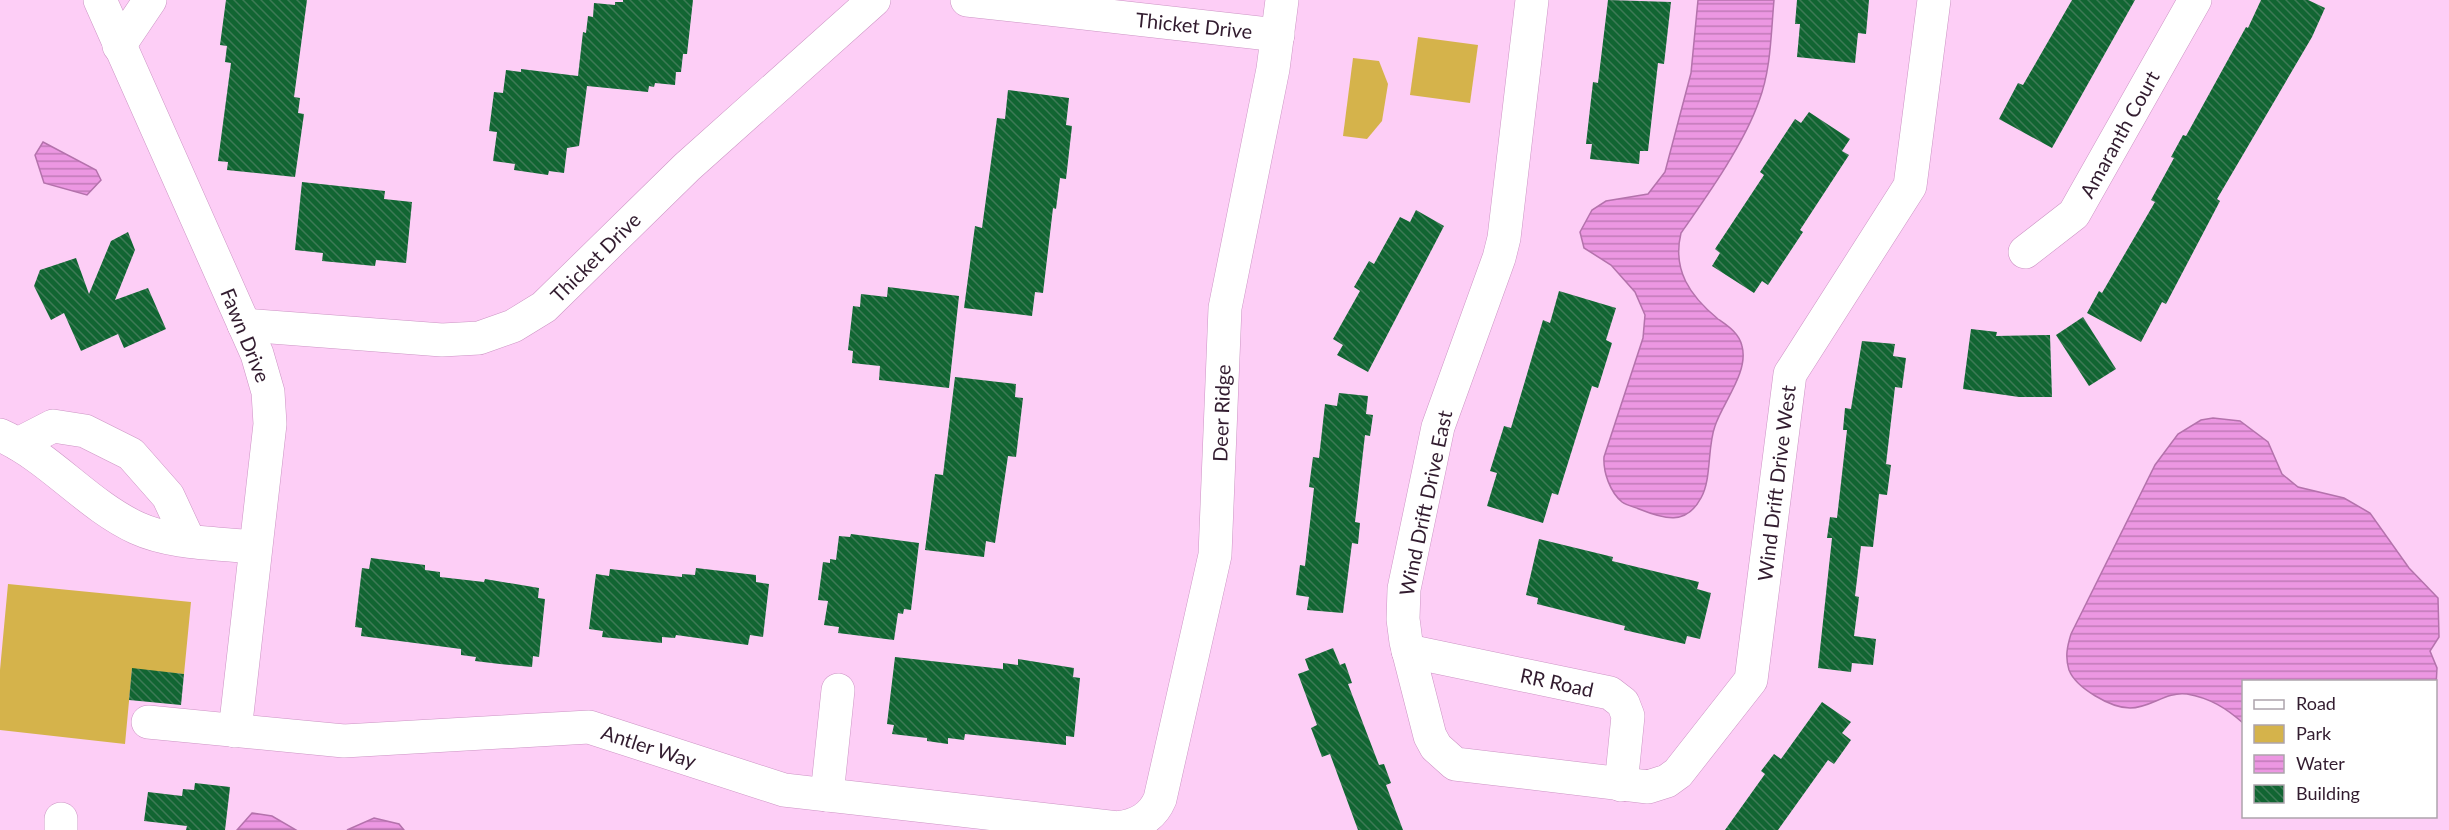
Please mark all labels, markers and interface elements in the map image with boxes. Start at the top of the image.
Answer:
street label: Thicket Drive [1134,7,1254,43]
street label: Amaranth Court [2074,66,2164,202]
street label: Thicket Drive [545,207,645,307]
street label: Fawn Drive [216,284,276,386]
street label: Deer Ridge [1207,364,1235,462]
street label: Wind Drift Drive West [1752,384,1800,582]
street label: Wind Drift Drive East [1394,408,1456,598]
street label: RR Road [1518,663,1596,701]
legend [2242,680,2437,818]
text: Road [2296,692,2336,714]
street label: Antler Way [599,719,700,773]
text: Park [2296,722,2332,744]
text: Water [2296,752,2345,774]
text: Building [2296,782,2360,804]

